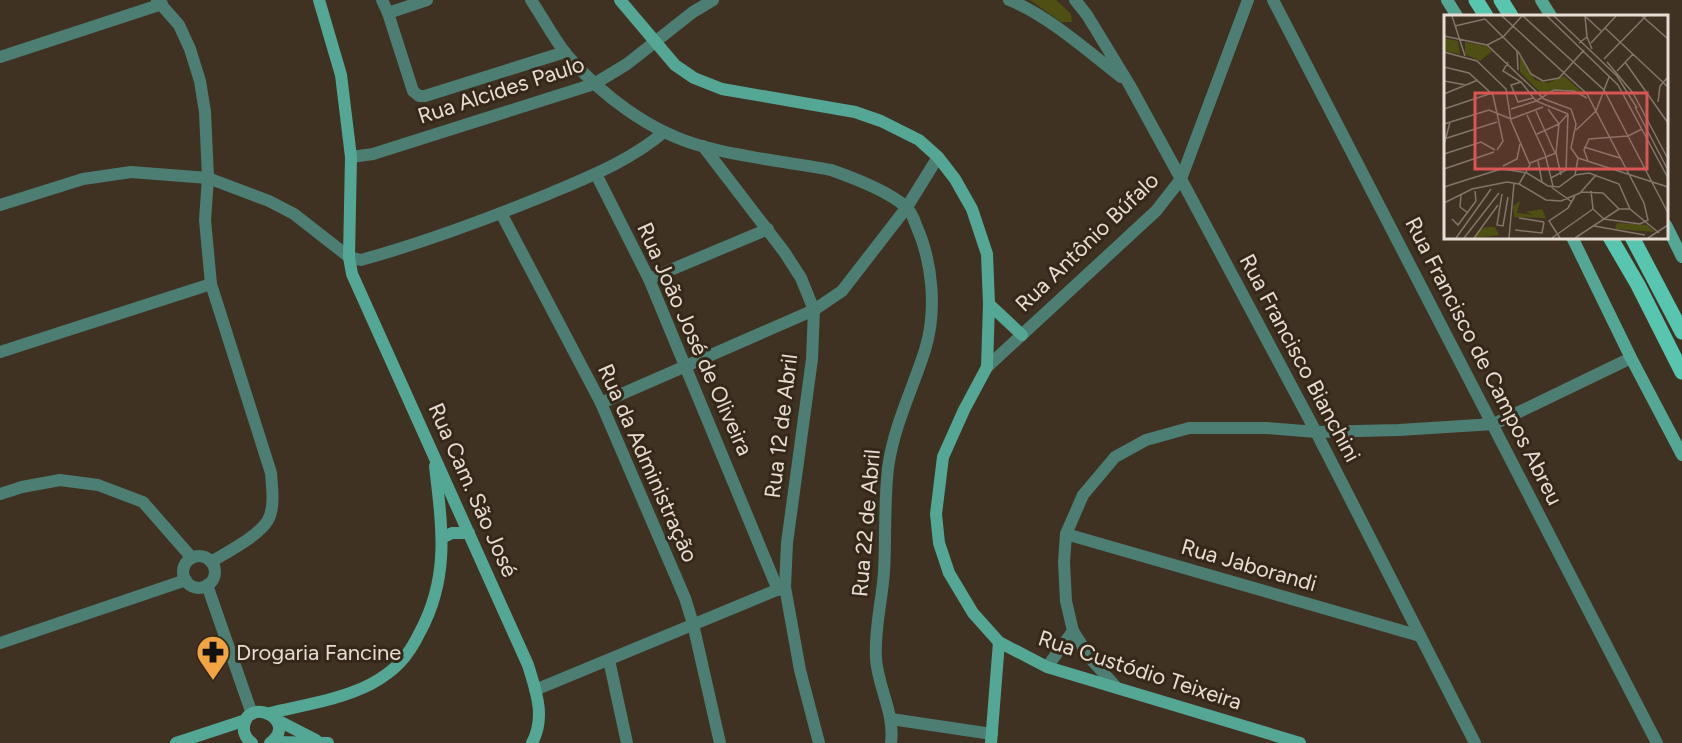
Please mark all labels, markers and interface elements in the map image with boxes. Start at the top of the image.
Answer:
inset map [1444,15,1667,238]
street label: Rua Alcides Paulo [414,50,588,130]
street label: Rua Antônio Búfalo [1010,167,1164,317]
street label: Rua Francisco de Campos Abreu [1399,212,1569,510]
street label: Rua João José de Oliveira [631,218,759,460]
street label: Rua Francisco Bianchini [1234,249,1366,467]
street label: Rua 12 de Abril [759,352,803,500]
street label: Rua da Administração [592,360,704,566]
street label: Rua Cam. São José [422,399,524,581]
street label: Rua 22 de Abril [846,448,886,598]
street label: Rua Jaborandi [1178,533,1320,597]
street label: Rua Custódio Teixeira [1035,624,1245,716]
pharmacy icon: Drogaria Fancine [195,634,231,681]
place label: Drogaria Fancine [236,639,401,666]

